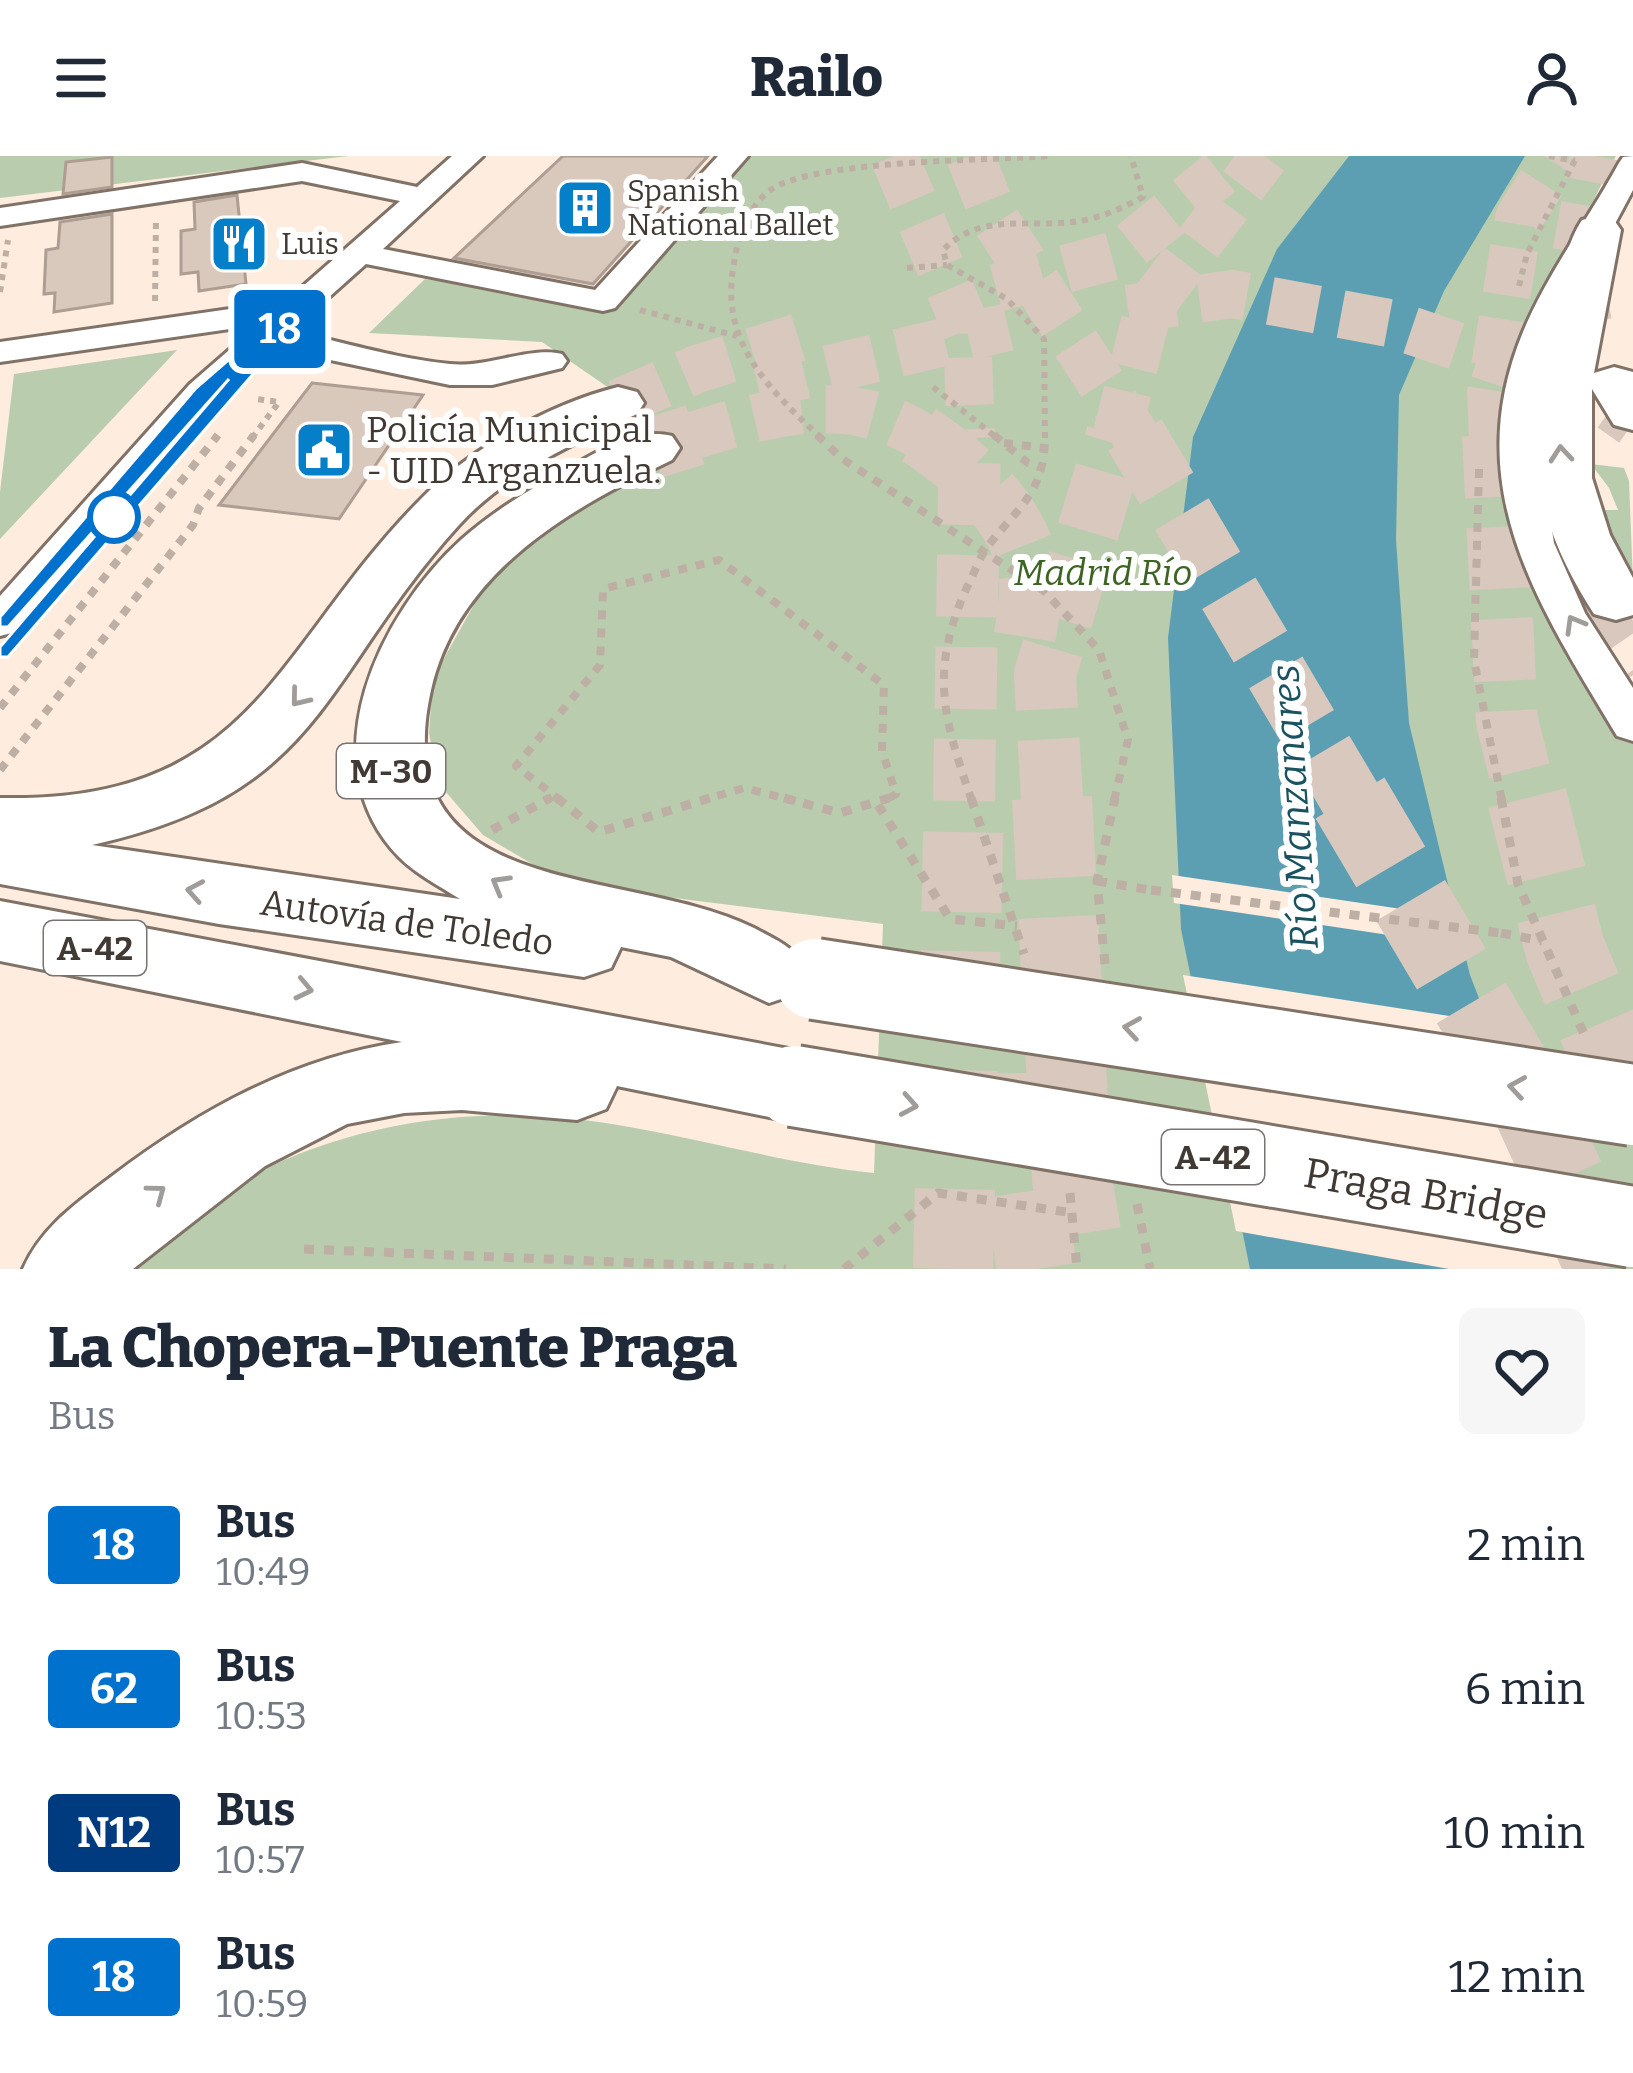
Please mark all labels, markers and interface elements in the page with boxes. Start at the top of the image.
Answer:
icon: menu [48,45,114,111]
icon: person [1519,45,1585,111]
text: Railo [750,46,883,110]
place label: Spanish National Ballet [627,173,834,243]
building icon: Spanish National Ballet [554,177,616,239]
restaurant icon: Luis [208,213,270,275]
place label: Luis [281,226,339,262]
line badge: 18 [226,290,334,368]
text: 18 [258,304,302,354]
place label: Policía Municipal - UID Arganzuela. [366,408,661,493]
public building icon: Policía Municipal - UID Arganzuela. [293,419,355,481]
one-way arrow [1549,444,1574,463]
unlabelled marker [89,492,139,542]
park label: Madrid Río [1014,551,1192,595]
one-way arrow [1565,615,1588,637]
water label: Río Manzanares [1262,663,1328,951]
one-way arrow [291,684,313,706]
road number: M-30 [337,744,445,798]
one-way arrow [492,875,513,898]
one-way arrow [186,879,206,904]
street label: Autovía de Toledo [257,881,556,965]
road number: A-42 [44,921,146,975]
one-way arrow [294,975,314,1001]
one-way arrow [1122,1016,1142,1042]
one-way arrow [1508,1075,1527,1101]
one-way arrow [899,1092,919,1117]
road number: A-42 [1162,1130,1264,1184]
street label: Praga Bridge [1300,1148,1552,1240]
one-way arrow [144,1186,165,1208]
button: heart [1459,1308,1585,1434]
text: La Chopera-Puente Praga [48,1314,737,1382]
text: Bus [48,1393,115,1439]
text: Bus [216,1495,295,1549]
text: 2 min [1467,1518,1585,1572]
text: 18 [92,1520,136,1570]
text: 10:49 [216,1549,311,1595]
text: Bus [216,1639,295,1693]
text: 6 min [1465,1662,1585,1716]
text: 62 [90,1664,138,1714]
text: 10:53 [216,1693,307,1739]
text: Bus [216,1783,295,1837]
text: 10 min [1444,1806,1585,1860]
text: N12 [77,1808,151,1858]
text: 10:57 [216,1837,305,1883]
text: Bus [216,1927,295,1981]
text: 12 min [1448,1950,1585,2004]
text: 18 [92,1952,136,2002]
text: 10:59 [216,1981,308,2027]

